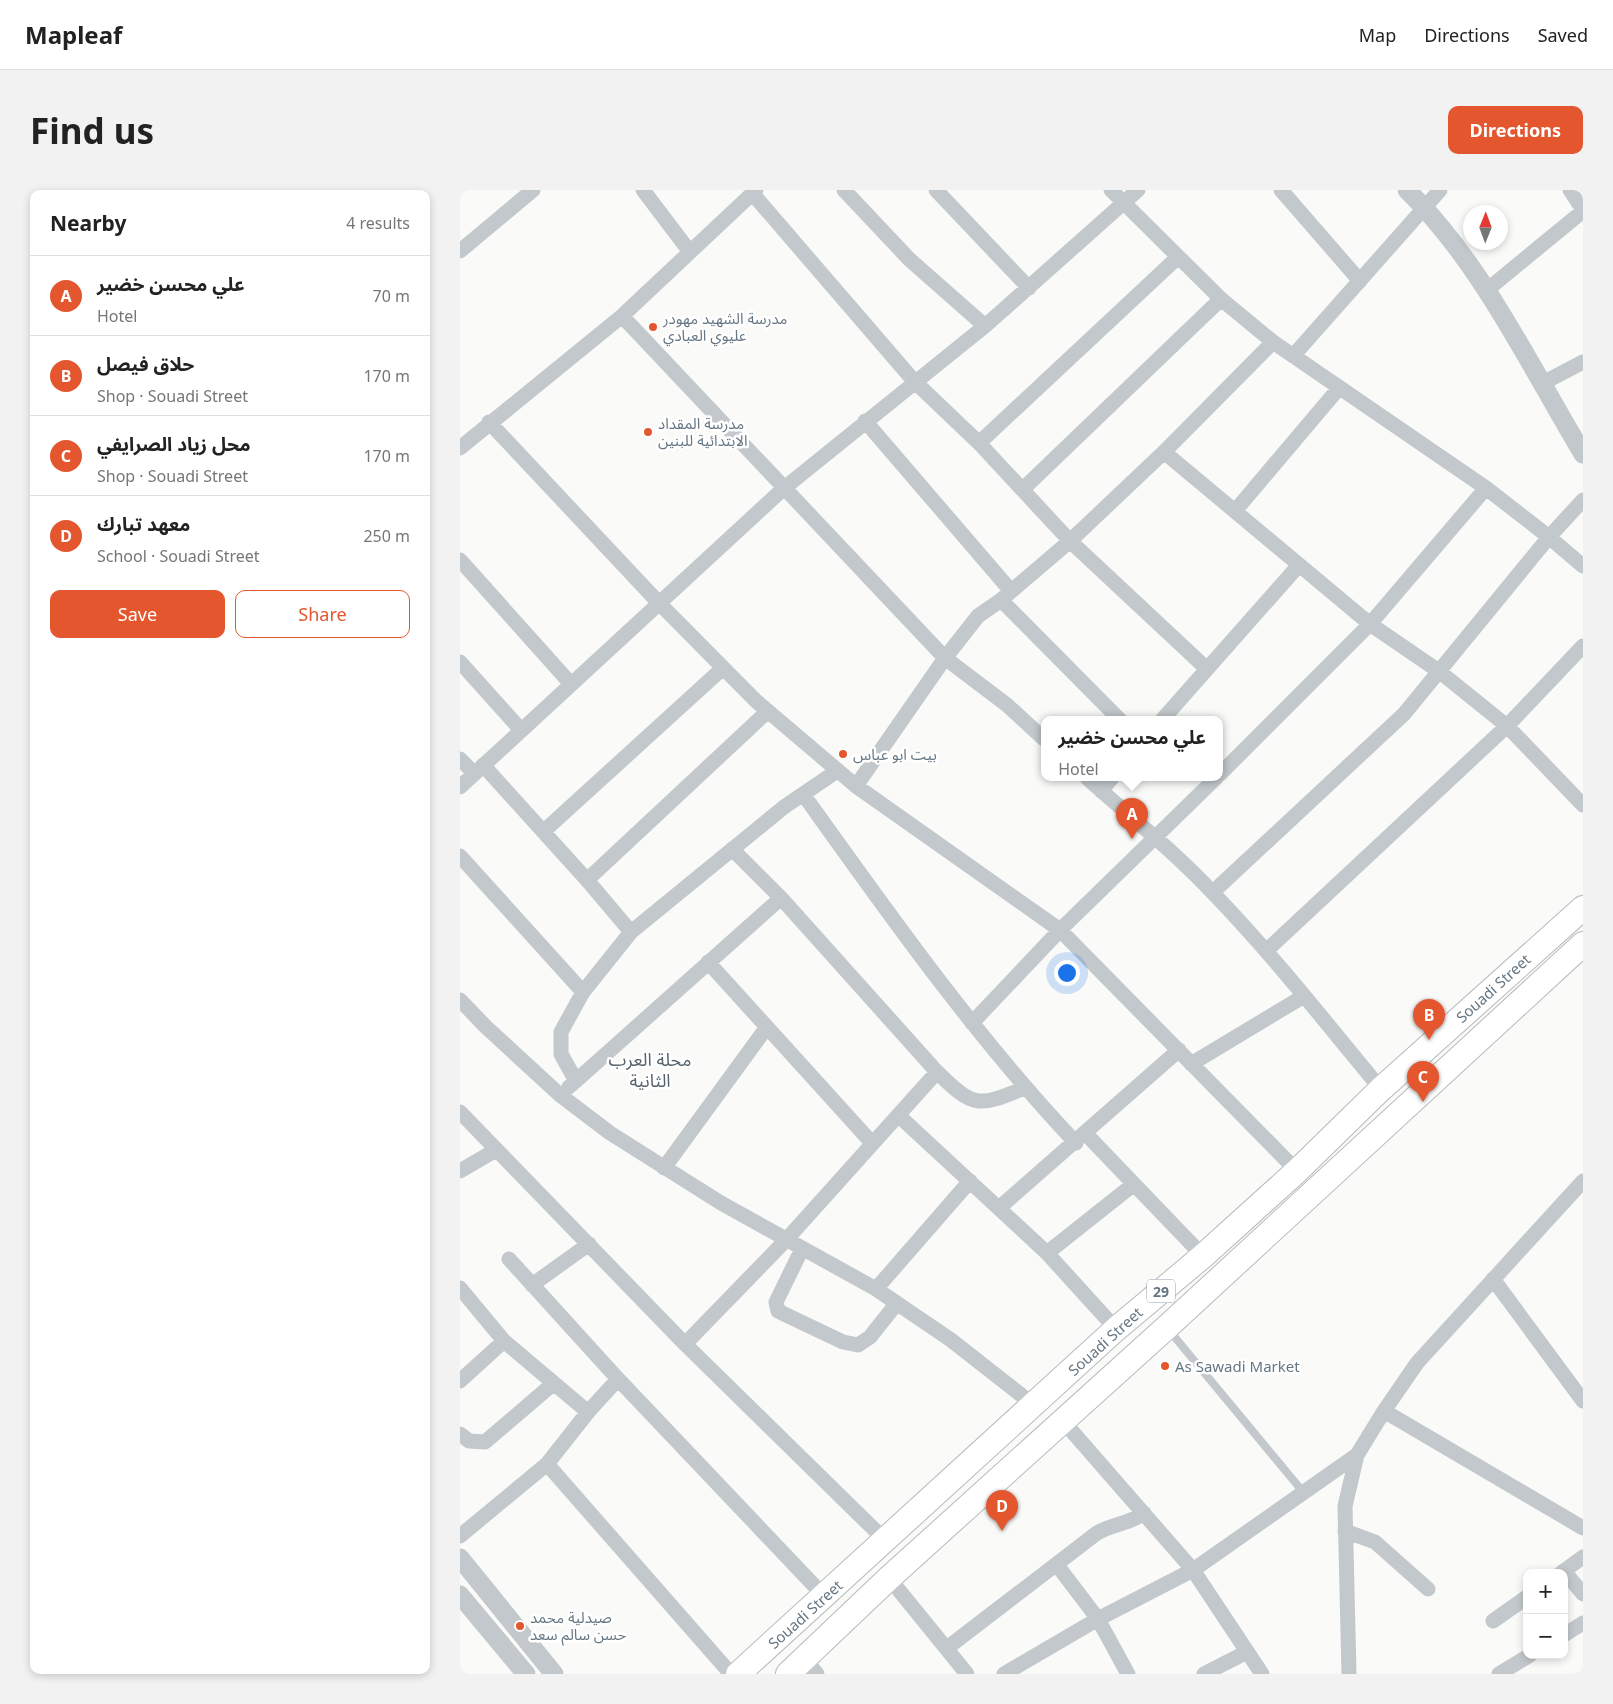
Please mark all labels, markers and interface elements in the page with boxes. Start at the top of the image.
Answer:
text: Mapleaf [25,18,122,51]
text: Map [1359,23,1396,47]
text: Directions [1424,23,1510,47]
text: Saved [1538,23,1588,47]
button: Directions [1448,106,1583,154]
text: Find us [30,107,154,154]
north arrow [1463,205,1508,250]
text: Nearby [50,209,126,237]
text: 4 results [346,212,410,234]
text: علي محسن خضير [97,271,245,297]
text: A [60,285,72,307]
text: 70 m [373,285,410,307]
text: Hotel [97,305,137,327]
place label: مدرسة الشهيد مهودر عليوي العبادي [662,308,787,347]
marker: مدرسة الشهيد مهودر عليوي العبادي [647,321,659,333]
text: حلاق فيصل [97,351,194,377]
text: B [61,365,71,387]
text: 170 m [363,365,410,387]
text: Shop · Souadi Street [97,385,248,407]
place label: مدرسة المقداد الابتدائية للبنين [658,413,748,450]
marker: مدرسة المقداد الابتدائية للبنين [642,426,654,438]
text: محل زياد الصرايفي [97,431,251,457]
text: C [61,445,71,467]
text: 170 m [363,445,410,467]
text: Shop · Souadi Street [97,465,248,487]
text: معهد تبارك [97,511,190,537]
text: D [60,525,72,547]
text: 250 m [363,525,410,547]
text: School · Souadi Street [97,545,260,567]
button: Save [50,590,225,638]
button: Share [235,590,410,638]
popup [1041,716,1223,781]
text: علي محسن خضير [1058,724,1206,750]
place label: بيت ابو عباس [853,744,937,764]
marker: بيت ابو عباس [837,748,849,760]
text: Hotel [1058,758,1099,780]
pin: A [1116,798,1148,839]
street label: Souadi Street [1451,949,1535,1027]
your location [1054,960,1080,986]
pin: B [1413,999,1445,1040]
district label: محلة العرب الثانية [608,1047,692,1092]
pin: C [1407,1061,1439,1102]
road number: 29 [1147,1280,1175,1302]
street label: Souadi Street [1063,1302,1147,1380]
place label: As Sawadi Market [1175,1356,1300,1376]
marker: As Sawadi Market [1159,1360,1171,1372]
pin: D [986,1490,1018,1531]
map controls [1523,1569,1568,1659]
button: + [1523,1569,1568,1614]
street label: Souadi Street [763,1575,847,1653]
place label: صيدلية محمد حسن سالم سعد [530,1607,627,1646]
button: − [1523,1614,1568,1659]
marker: صيدلية محمد حسن سالم سعد [514,1620,526,1632]

